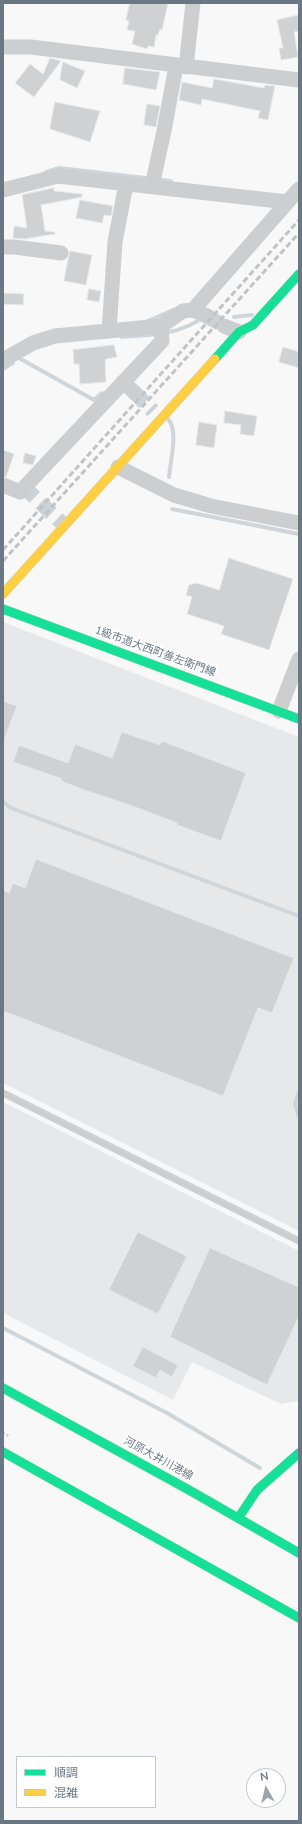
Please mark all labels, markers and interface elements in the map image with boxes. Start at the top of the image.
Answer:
street label: 1級市道大西町善左衛門線 [93,624,217,680]
street label: 河原大井川港線 [121,1435,195,1483]
legend [16,1756,156,1808]
text: 順調 [54,1765,78,1781]
north arrow [246,1768,286,1808]
text: N [259,1769,270,1785]
text: 混雑 [54,1785,78,1801]

